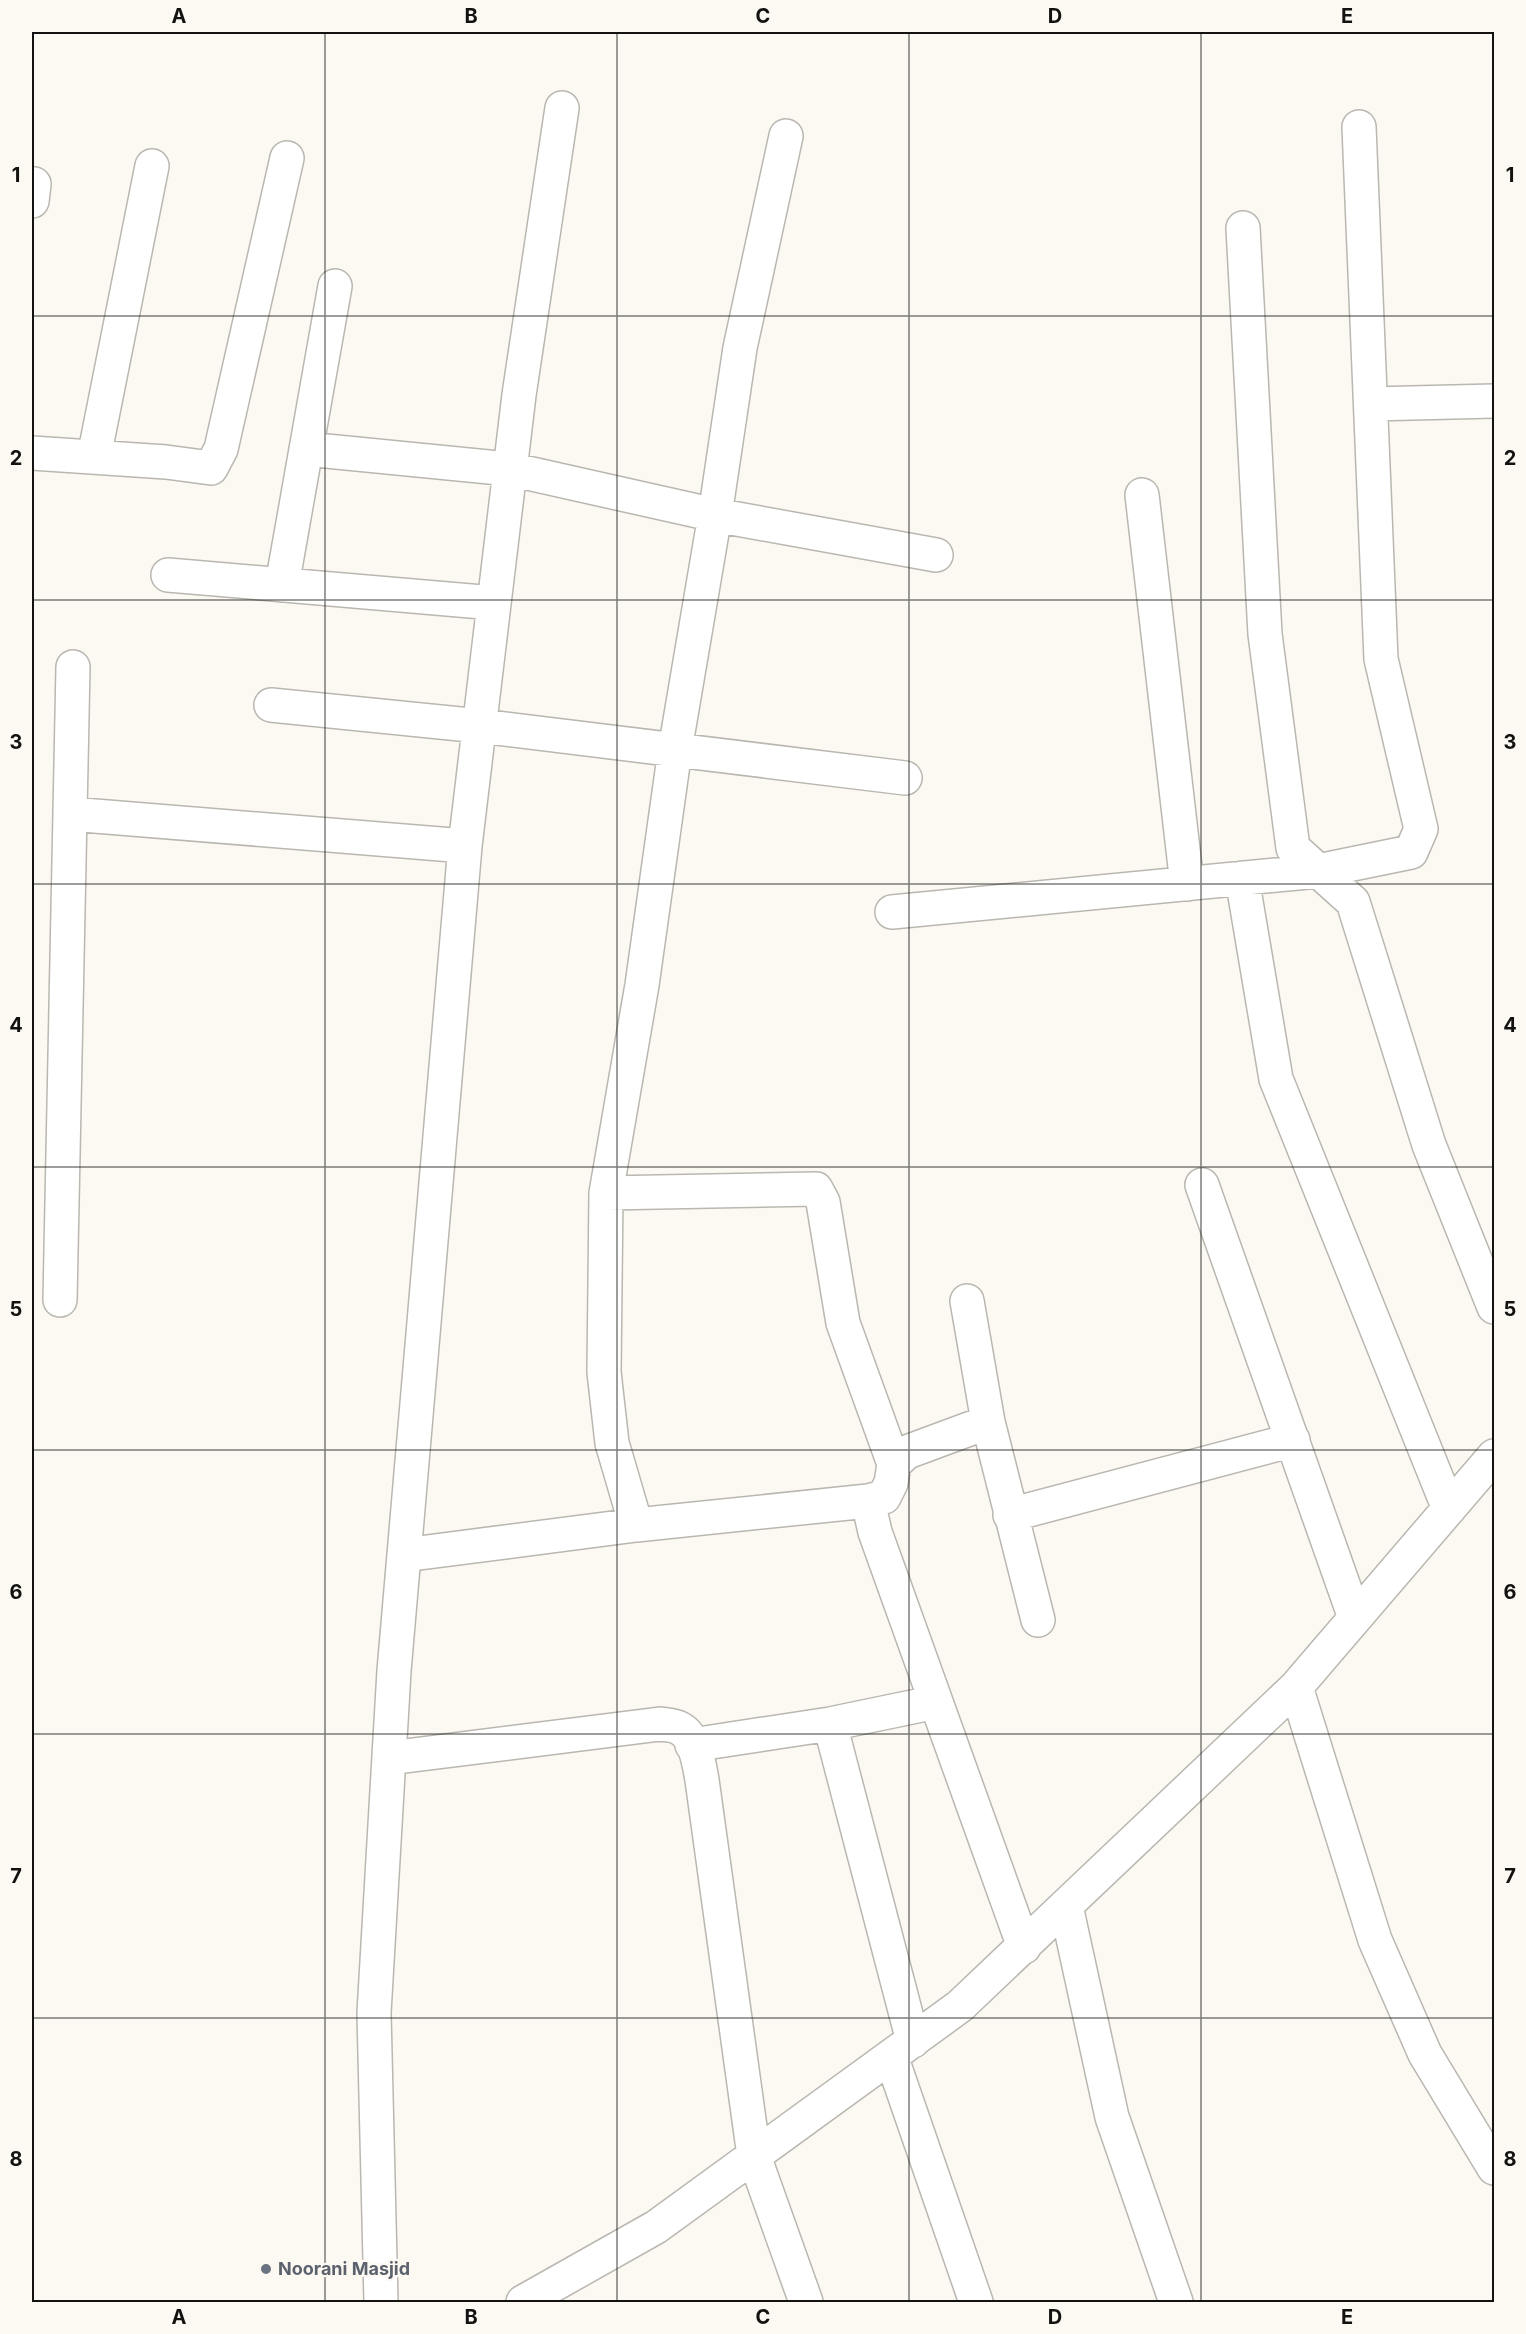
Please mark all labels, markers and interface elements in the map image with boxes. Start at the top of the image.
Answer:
text: A [172,4,187,28]
text: B [464,4,478,28]
text: C [756,4,770,28]
text: D [1048,4,1062,28]
text: E [1341,4,1353,28]
text: 1 [12,163,20,187]
text: 1 [1506,163,1514,187]
text: 2 [10,446,22,470]
text: 2 [1504,446,1516,470]
text: 3 [10,730,22,754]
text: 3 [1504,730,1516,754]
text: 4 [9,1013,23,1037]
text: 4 [1503,1013,1517,1037]
text: 5 [10,1297,22,1321]
text: 5 [1504,1297,1516,1321]
text: 6 [10,1580,23,1604]
text: 6 [1504,1580,1517,1604]
text: 7 [10,1864,22,1888]
text: 7 [1504,1864,1516,1888]
text: 8 [9,2147,23,2171]
text: 8 [1503,2147,1517,2171]
place label: Noorani Masjid [278,2258,410,2279]
marker: Noorani Masjid [259,2262,273,2276]
text: A [172,2305,187,2329]
text: B [464,2305,478,2329]
text: C [756,2305,770,2329]
text: D [1048,2305,1062,2329]
text: E [1341,2305,1353,2329]

